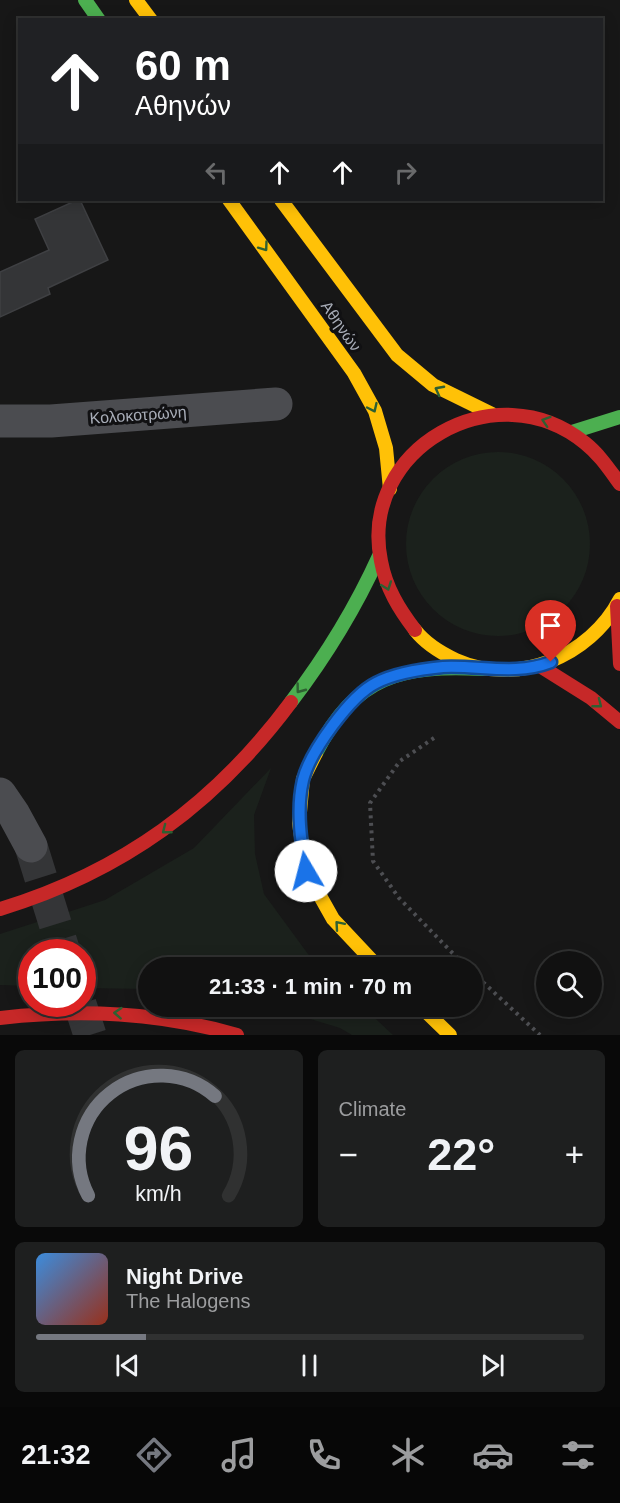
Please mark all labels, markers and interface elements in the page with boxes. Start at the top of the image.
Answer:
icon: ahead [36,42,114,120]
text: 60 m [135,42,231,89]
text: Αθηνών [135,91,231,121]
icon: left [200,156,233,189]
icon: ahead [263,156,296,189]
icon: ahead [326,156,359,189]
icon: right [389,156,422,189]
one-way arrow [257,240,268,251]
street label: Αθηνών [318,298,364,354]
one-way arrow [435,386,445,397]
one-way arrow [365,402,377,413]
street label: Κολοκοτρώνη [89,403,187,427]
one-way arrow [541,416,552,428]
one-way arrow [380,580,393,591]
pin [525,600,576,662]
icon: arrive [534,609,567,642]
one-way arrow [296,682,307,693]
one-way arrow [592,696,603,707]
one-way arrow [162,822,173,833]
position arrow [274,839,338,903]
one-way arrow [335,921,346,932]
speed limit sign: 100 [18,939,96,1017]
map controls [536,951,602,1017]
button: search [536,951,602,1017]
text: 21:33 · 1 min · 70 m [209,974,412,999]
one-way arrow [113,1007,123,1020]
text: Climate [339,1098,406,1120]
text: 96 [124,1114,193,1183]
text: 22° [427,1129,495,1180]
text: − [339,1136,358,1173]
text: + [565,1136,584,1173]
text: km/h [136,1182,182,1206]
text: Night Drive [126,1264,243,1289]
text: The Halogens [126,1290,251,1312]
icon: previous [111,1349,144,1382]
icon: pause [293,1349,326,1382]
icon: next [476,1349,509,1382]
icon: directions [133,1434,175,1476]
icon: music [218,1434,260,1476]
icon: phone [303,1434,345,1476]
icon: climate [387,1434,429,1476]
icon: car [472,1434,514,1476]
icon: filters [557,1434,599,1476]
text: 21:32 [21,1440,90,1470]

